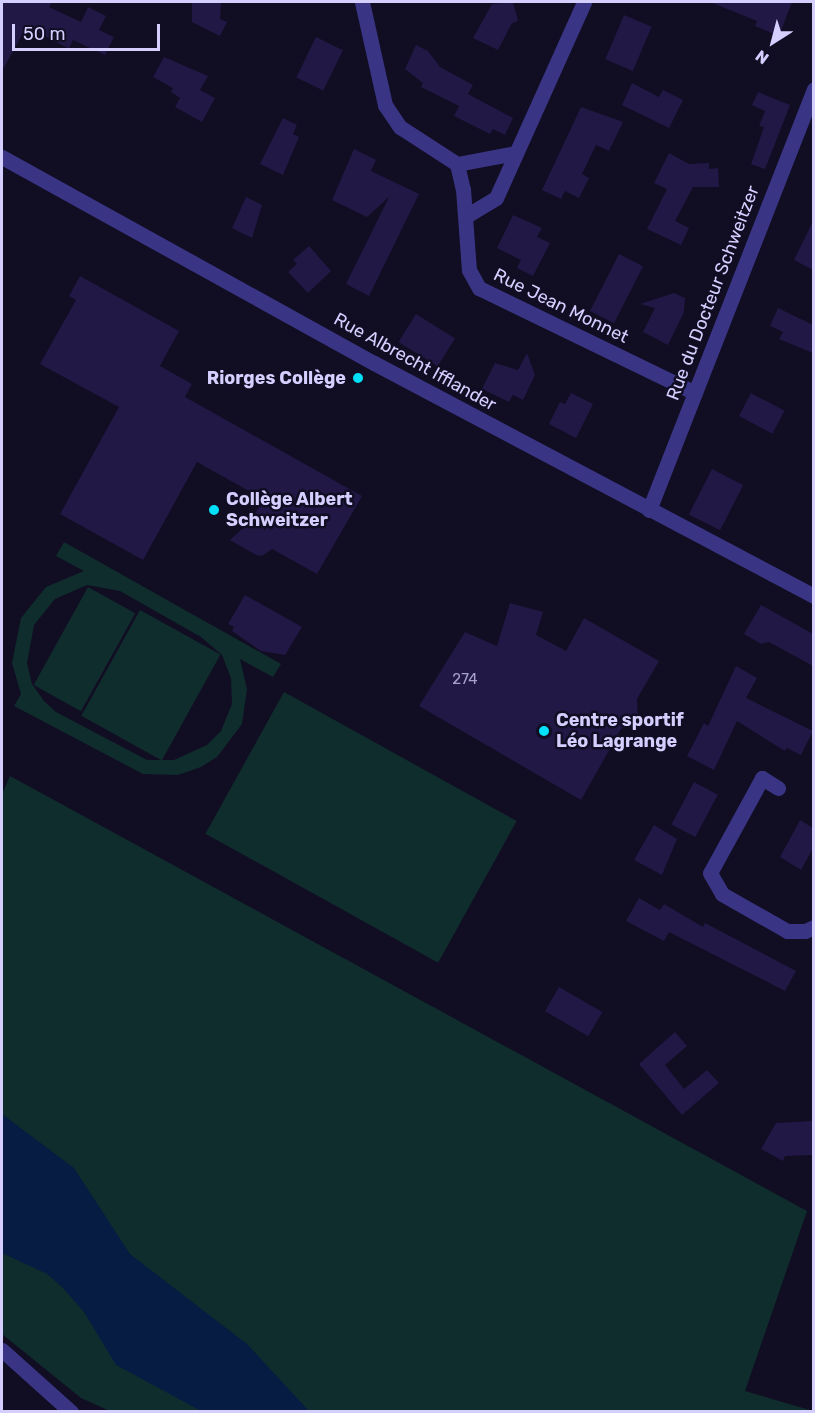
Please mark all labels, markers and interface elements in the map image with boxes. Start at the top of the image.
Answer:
scale bar [15,12,164,50]
north arrow [743,12,803,72]
text: 50 m [23,23,66,45]
text: N [752,46,772,68]
street label: Rue du Docteur Schweitzer [662,182,764,404]
street label: Rue Jean Monnet [490,264,632,348]
street label: Rue Albrecht Ifflander [330,308,500,416]
place label: Riorges Collège [207,367,346,389]
marker: Riorges Collège [351,371,365,385]
place label: Collège Albert Schweitzer [226,489,353,532]
marker: Collège Albert Schweitzer [207,503,221,517]
house number: 274 [452,671,478,689]
place label: Centre sportif Léo Lagrange [556,710,684,752]
marker: Centre sportif Léo Lagrange [537,724,551,738]

